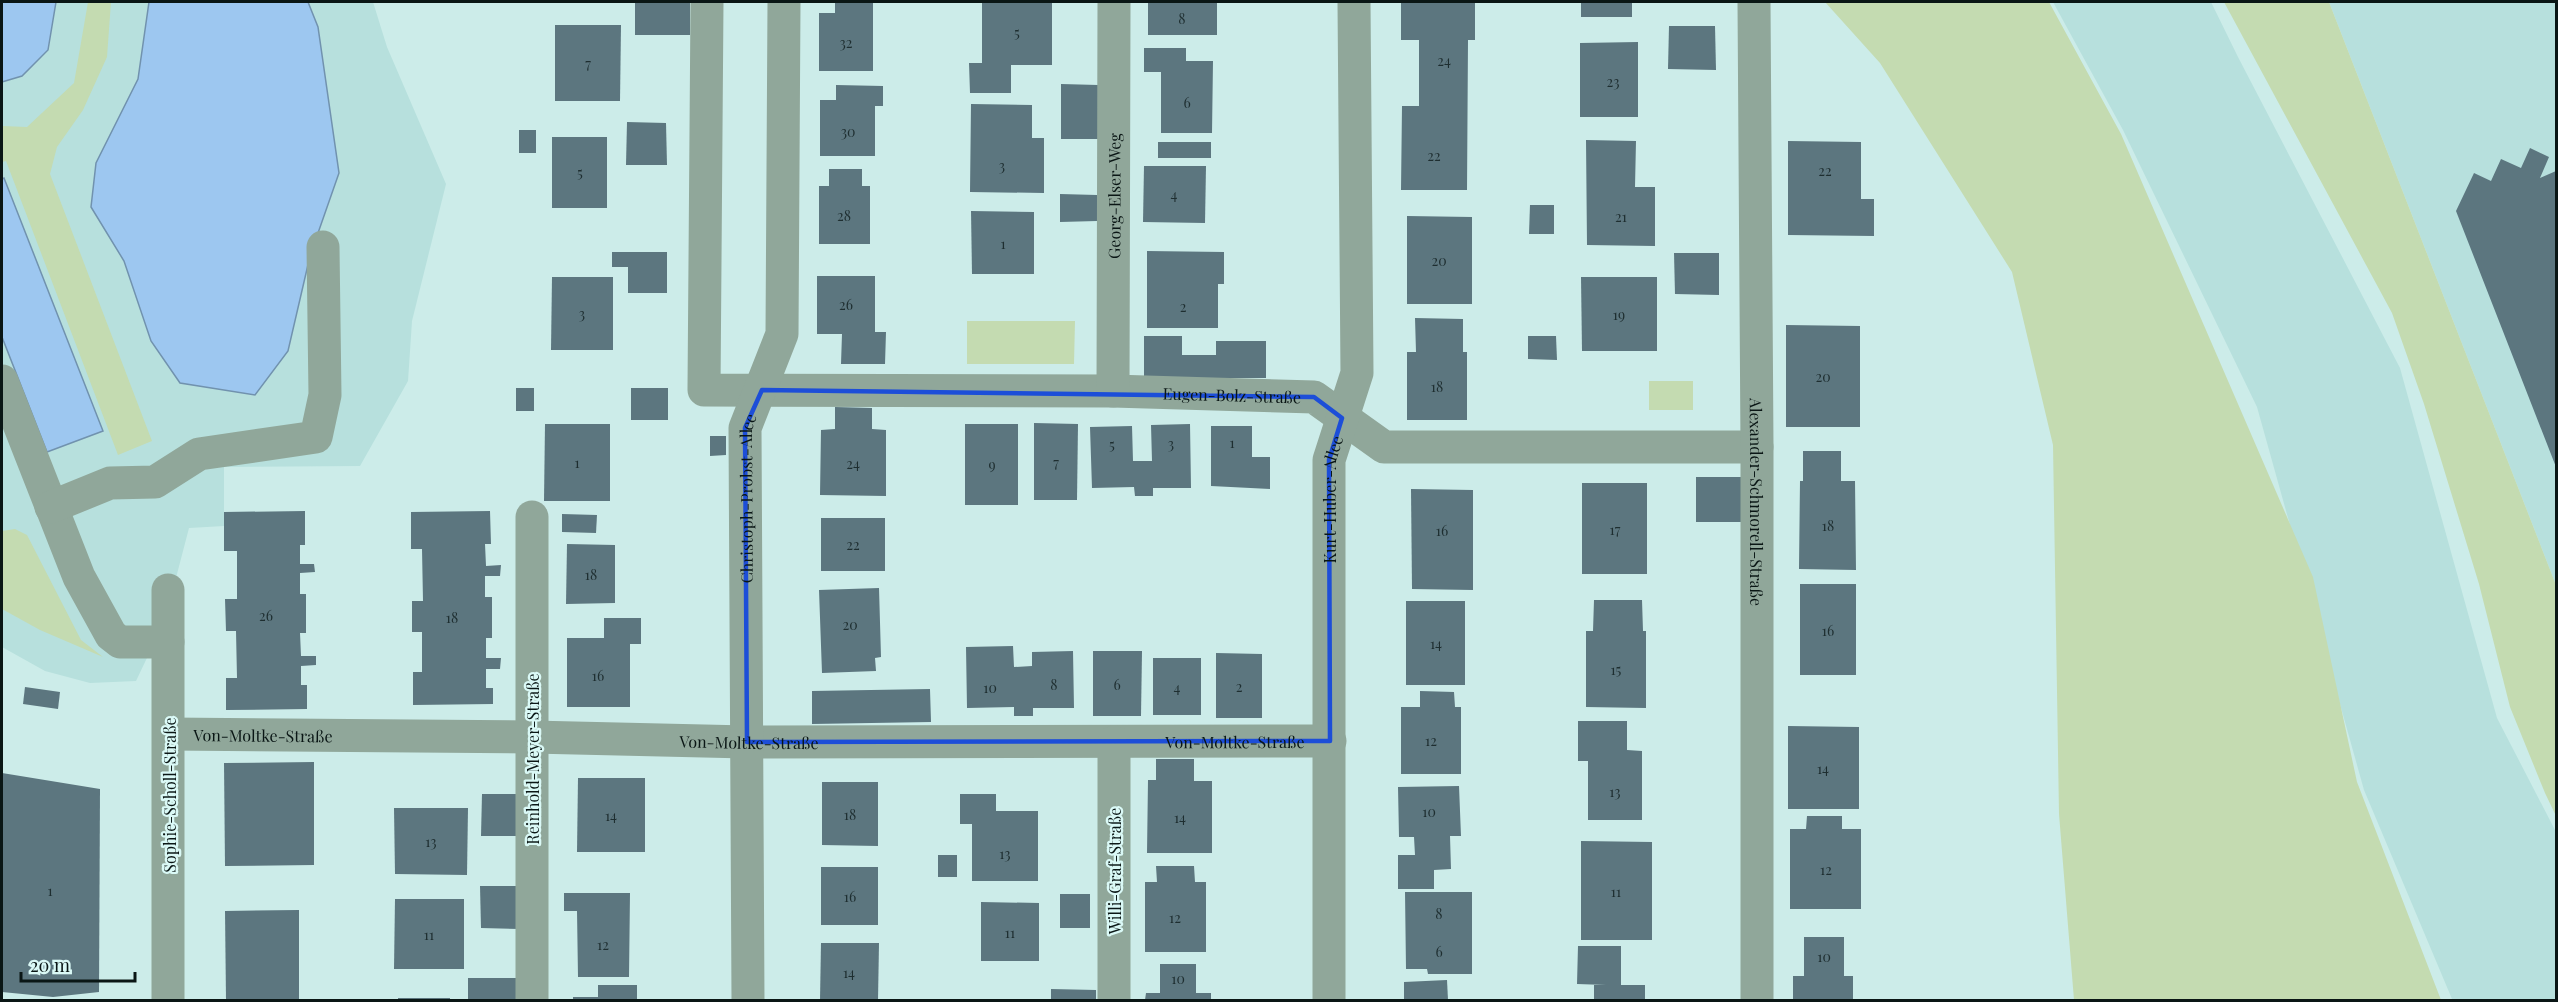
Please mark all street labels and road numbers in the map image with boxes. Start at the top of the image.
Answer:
street label: Georg-Elser-Weg [1103,133,1124,259]
street label: Eugen-Bolz-Straße [1163,382,1301,407]
street label: Alexander-Schmorell-Straße [1746,397,1768,606]
street label: Christoph-Probst-Allee [735,410,760,583]
street label: Kurt-Huber-Allee [1319,433,1347,563]
street label: Reinhold-Meyer-Straße [522,673,543,845]
street label: Sophie-Scholl-Straße [159,717,180,873]
street label: Von-Moltke-Straße [192,724,333,746]
street label: Von-Moltke-Straße [678,730,819,753]
street label: Von-Moltke-Straße [1164,731,1305,752]
street label: Willi-Graf-Straße [1104,808,1125,935]

